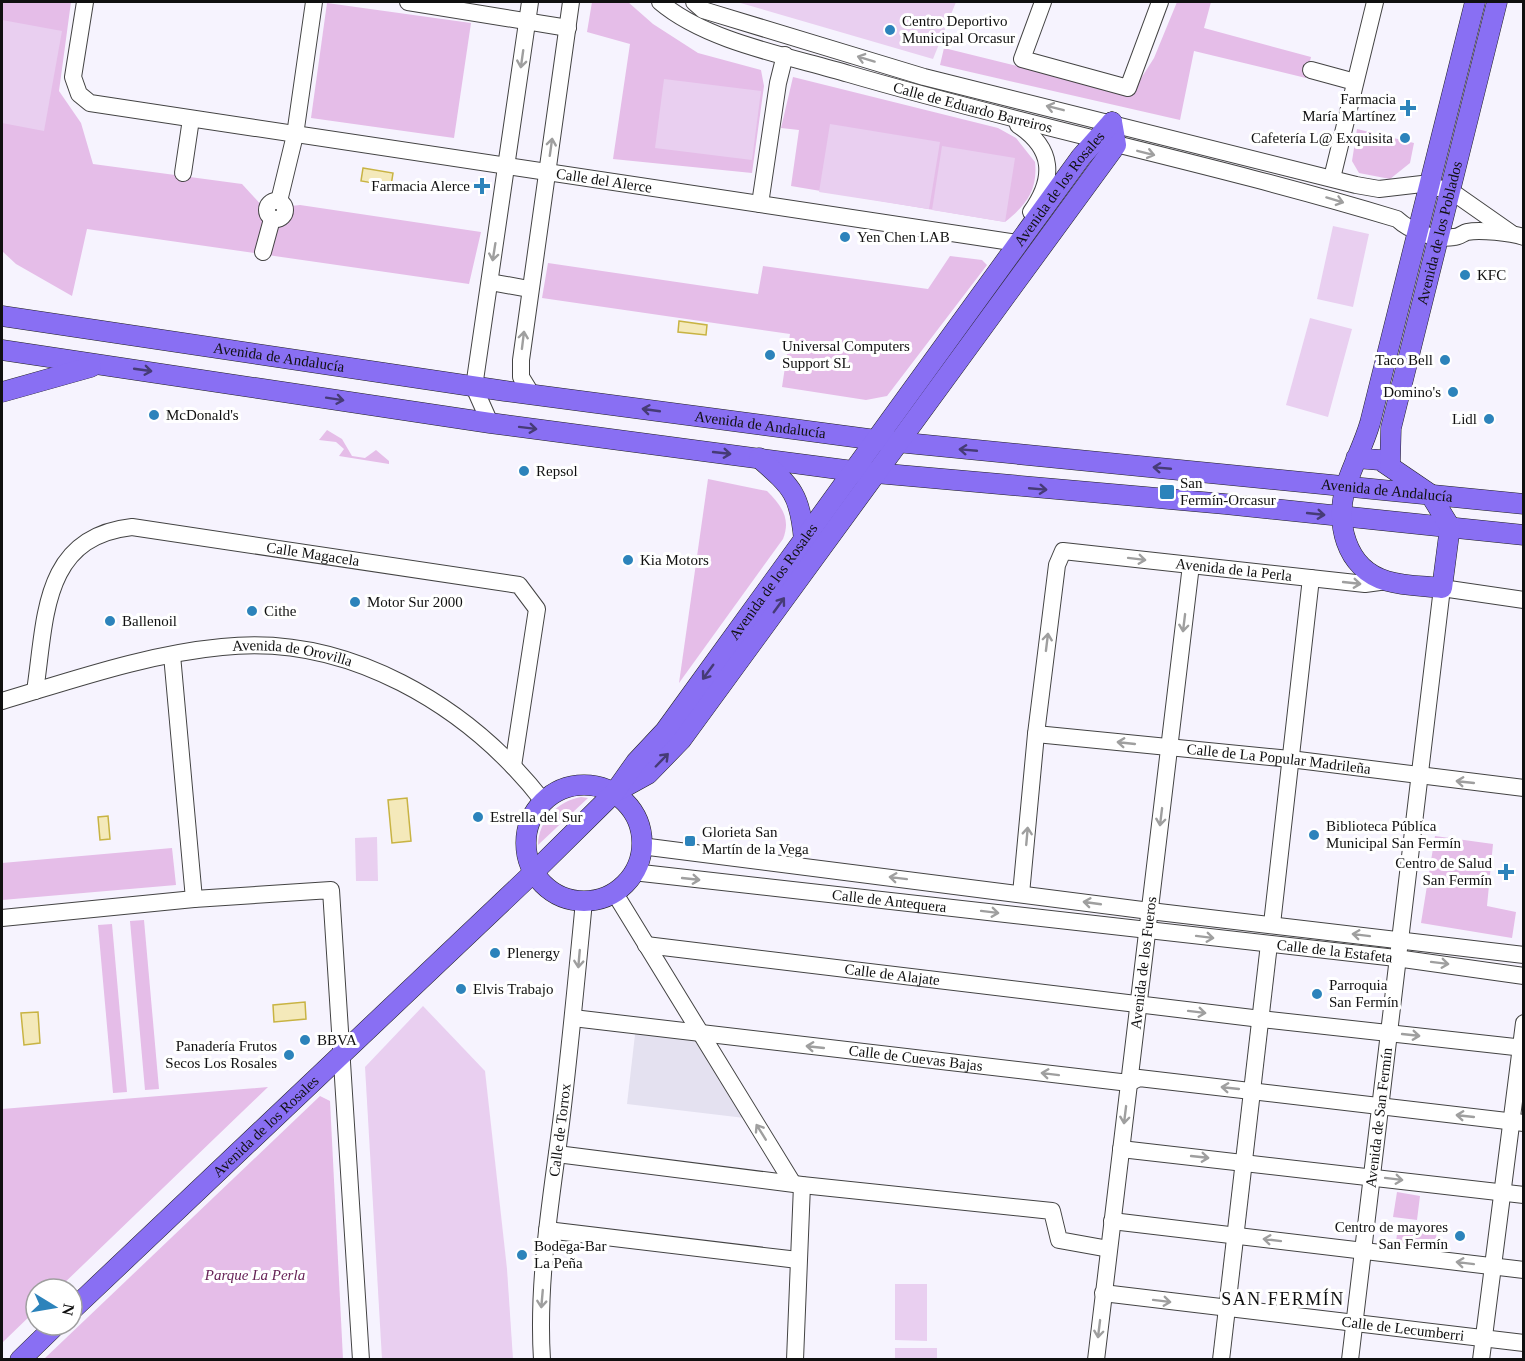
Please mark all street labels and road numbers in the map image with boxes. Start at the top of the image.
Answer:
street label: Calle de Eduardo Barreiros [891,79,1054,136]
street label: Avenida de los Rosales [1011,128,1108,249]
street label: Avenida de los Poblados [1414,159,1465,307]
street label: Calle del Alerce [555,165,653,196]
street label: Avenida de Andalucía [212,340,346,375]
street label: Avenida de Andalucía [694,408,827,441]
street label: Avenida de Andalucía [1320,476,1454,505]
street label: Avenida de los Rosales [726,520,821,643]
street label: Calle Magacela [265,539,361,569]
street label: Avenida de la Perla [1175,555,1293,584]
street label: Avenida de Orovilla [232,637,355,670]
street label: Calle de La Popular Madrileña [1186,741,1372,777]
street label: Calle de Antequera [831,887,948,915]
street label: Avenida de los Fueros [1128,895,1159,1030]
street label: Calle de la Estafeta [1276,937,1394,966]
street label: Calle de Alajate [844,961,941,988]
street label: Calle de Cuevas Bajas [848,1042,984,1074]
street label: Avenida de San Fermín [1363,1046,1395,1189]
street label: Avenida de los Rosales [210,1072,322,1180]
street label: Calle de Torrox [546,1082,574,1178]
street label: Calle de Lecumberri [1341,1313,1465,1344]

